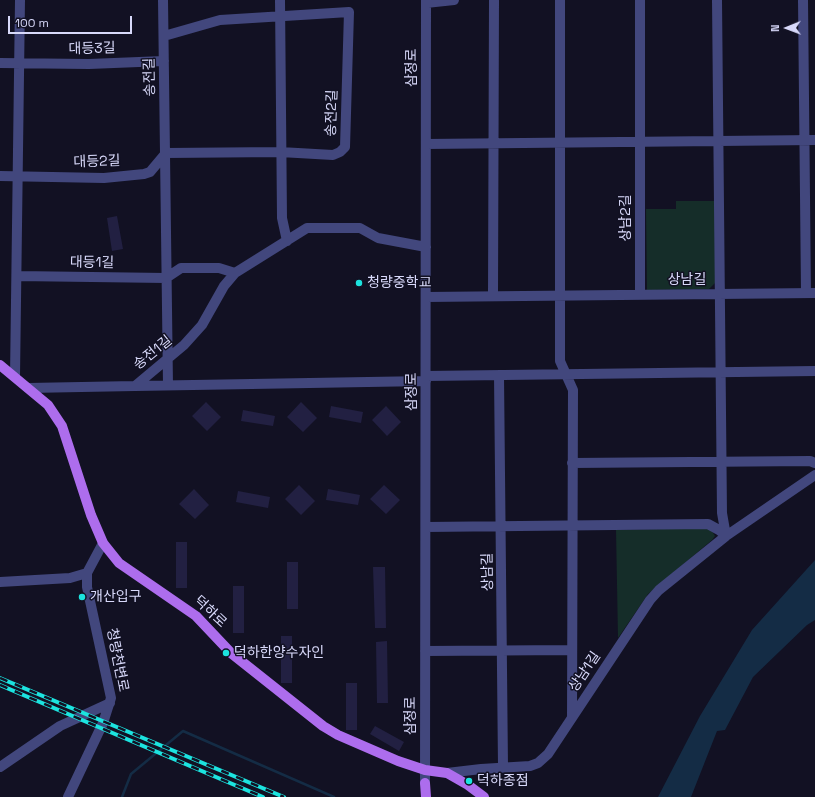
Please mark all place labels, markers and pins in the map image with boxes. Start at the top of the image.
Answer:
place label: 청량중학교 [367,275,431,291]
marker: 청량중학교 [354,278,364,288]
place label: 개산입구 [90,589,142,605]
marker: 개산입구 [77,592,87,602]
place label: 덕하한양수자인 [234,645,324,661]
marker: 덕하한양수자인 [221,648,231,658]
place label: 덕하종점 [477,773,529,789]
marker: 덕하종점 [464,776,474,786]

